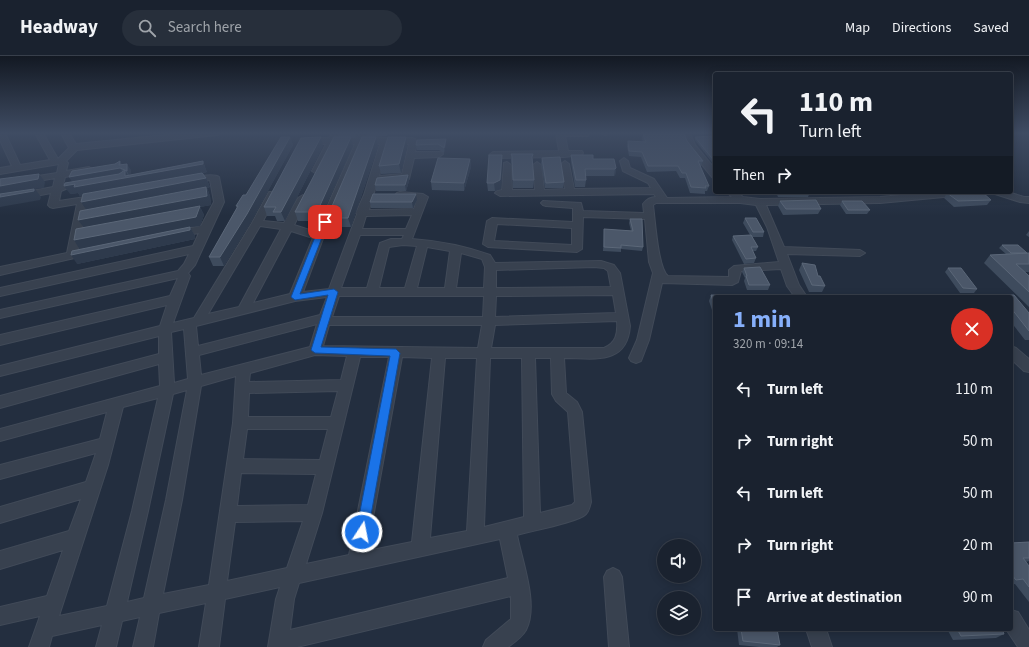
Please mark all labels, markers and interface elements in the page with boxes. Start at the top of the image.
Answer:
search box [122,10,402,46]
text: Headway [20,14,98,41]
icon: search [136,17,158,39]
text: Search here [168,17,242,38]
text: Map [845,18,870,38]
text: Directions [892,18,951,38]
text: Saved [973,18,1009,38]
text: 110 m [799,82,873,122]
icon: left [733,88,785,140]
text: Turn left [799,119,861,144]
icon: right [773,164,795,186]
text: Then [733,165,765,186]
pin [308,205,342,239]
icon: arrive [314,211,336,233]
text: 1 min [733,302,791,337]
button: close [951,308,993,350]
text: 320 m · 09:14 [733,335,803,353]
icon: left [733,378,755,400]
text: Turn left [767,379,823,400]
text: 110 m [955,379,993,400]
icon: right [733,430,755,452]
text: Turn right [767,431,833,452]
text: 50 m [963,431,993,452]
icon: left [733,482,755,504]
text: Turn left [767,483,823,504]
text: 50 m [963,483,993,504]
position arrow [341,511,383,553]
icon: right [733,534,755,556]
text: Turn right [767,535,833,556]
text: 20 m [963,535,993,556]
map controls [657,539,701,635]
button: sound [657,539,701,583]
icon: arrive [733,586,755,608]
text: Arrive at destination [767,587,902,608]
text: 90 m [963,587,993,608]
button: layers [657,591,701,635]

